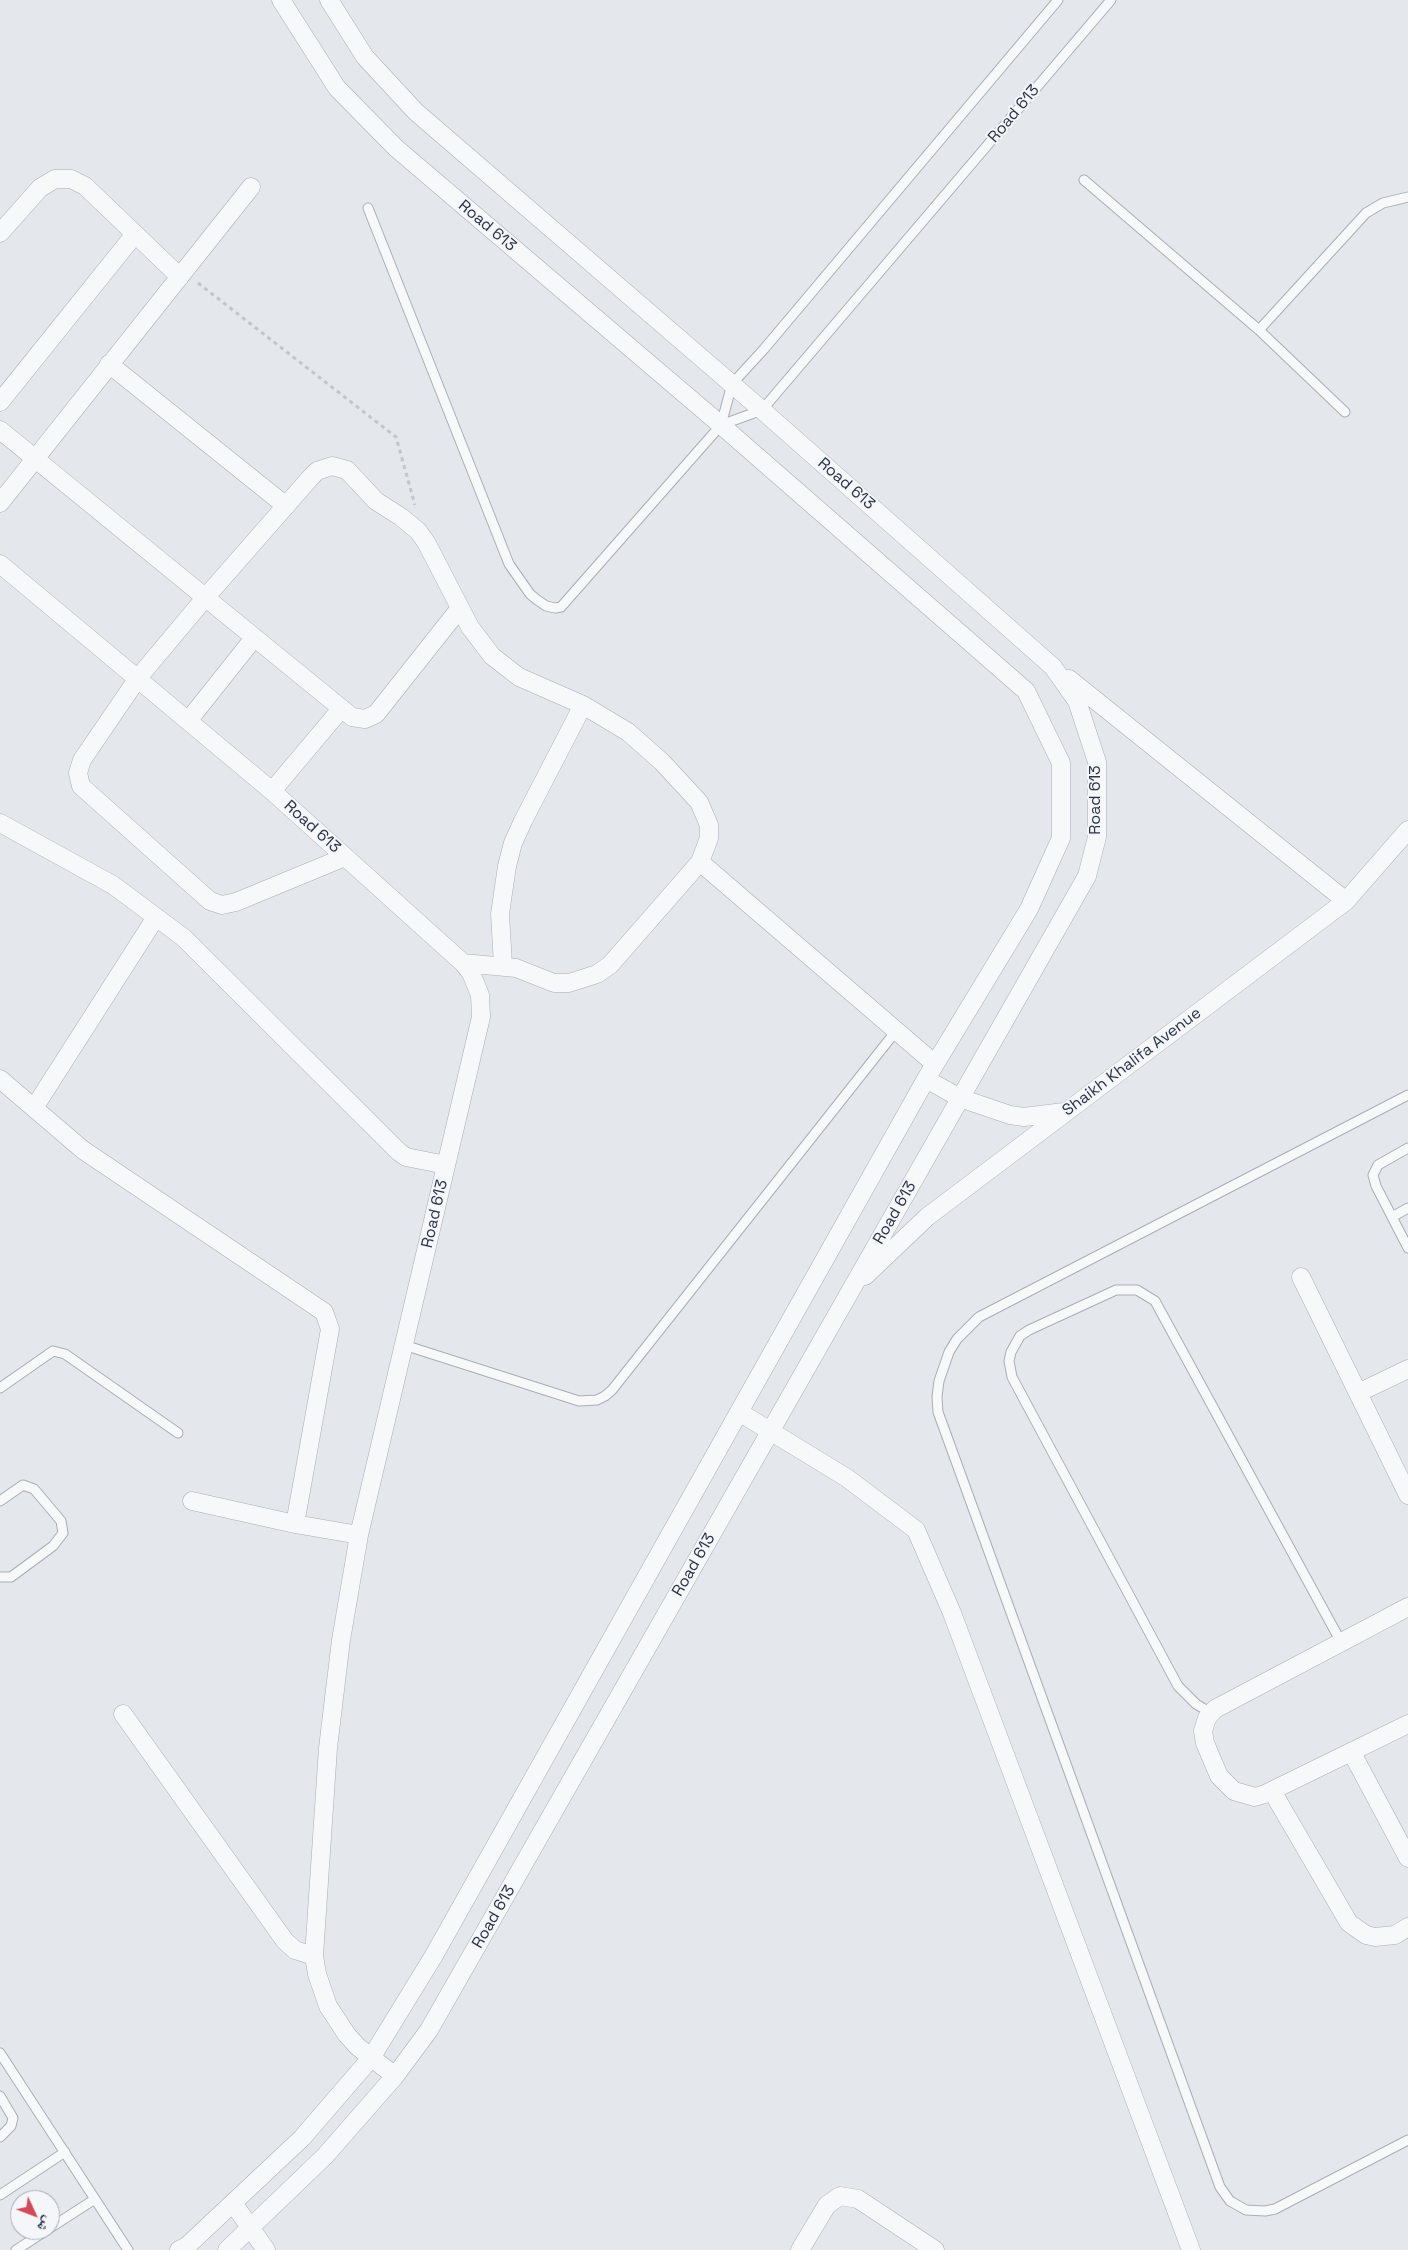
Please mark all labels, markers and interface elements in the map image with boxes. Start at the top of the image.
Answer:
street label: Road 613 [984,81,1044,147]
street label: Road 613 [454,196,520,256]
street label: Road 613 [813,454,879,514]
street label: Road 613 [1086,765,1106,835]
street label: Road 613 [280,797,344,857]
street label: Shaikh Khalifa Avenue [1059,1004,1205,1120]
street label: Road 613 [418,1178,452,1250]
street label: Road 613 [869,1178,921,1248]
street label: Road 613 [668,1530,720,1600]
street label: Road 613 [468,1882,520,1952]
north arrow [10,2190,60,2240]
text: ش [34,2213,57,2236]

